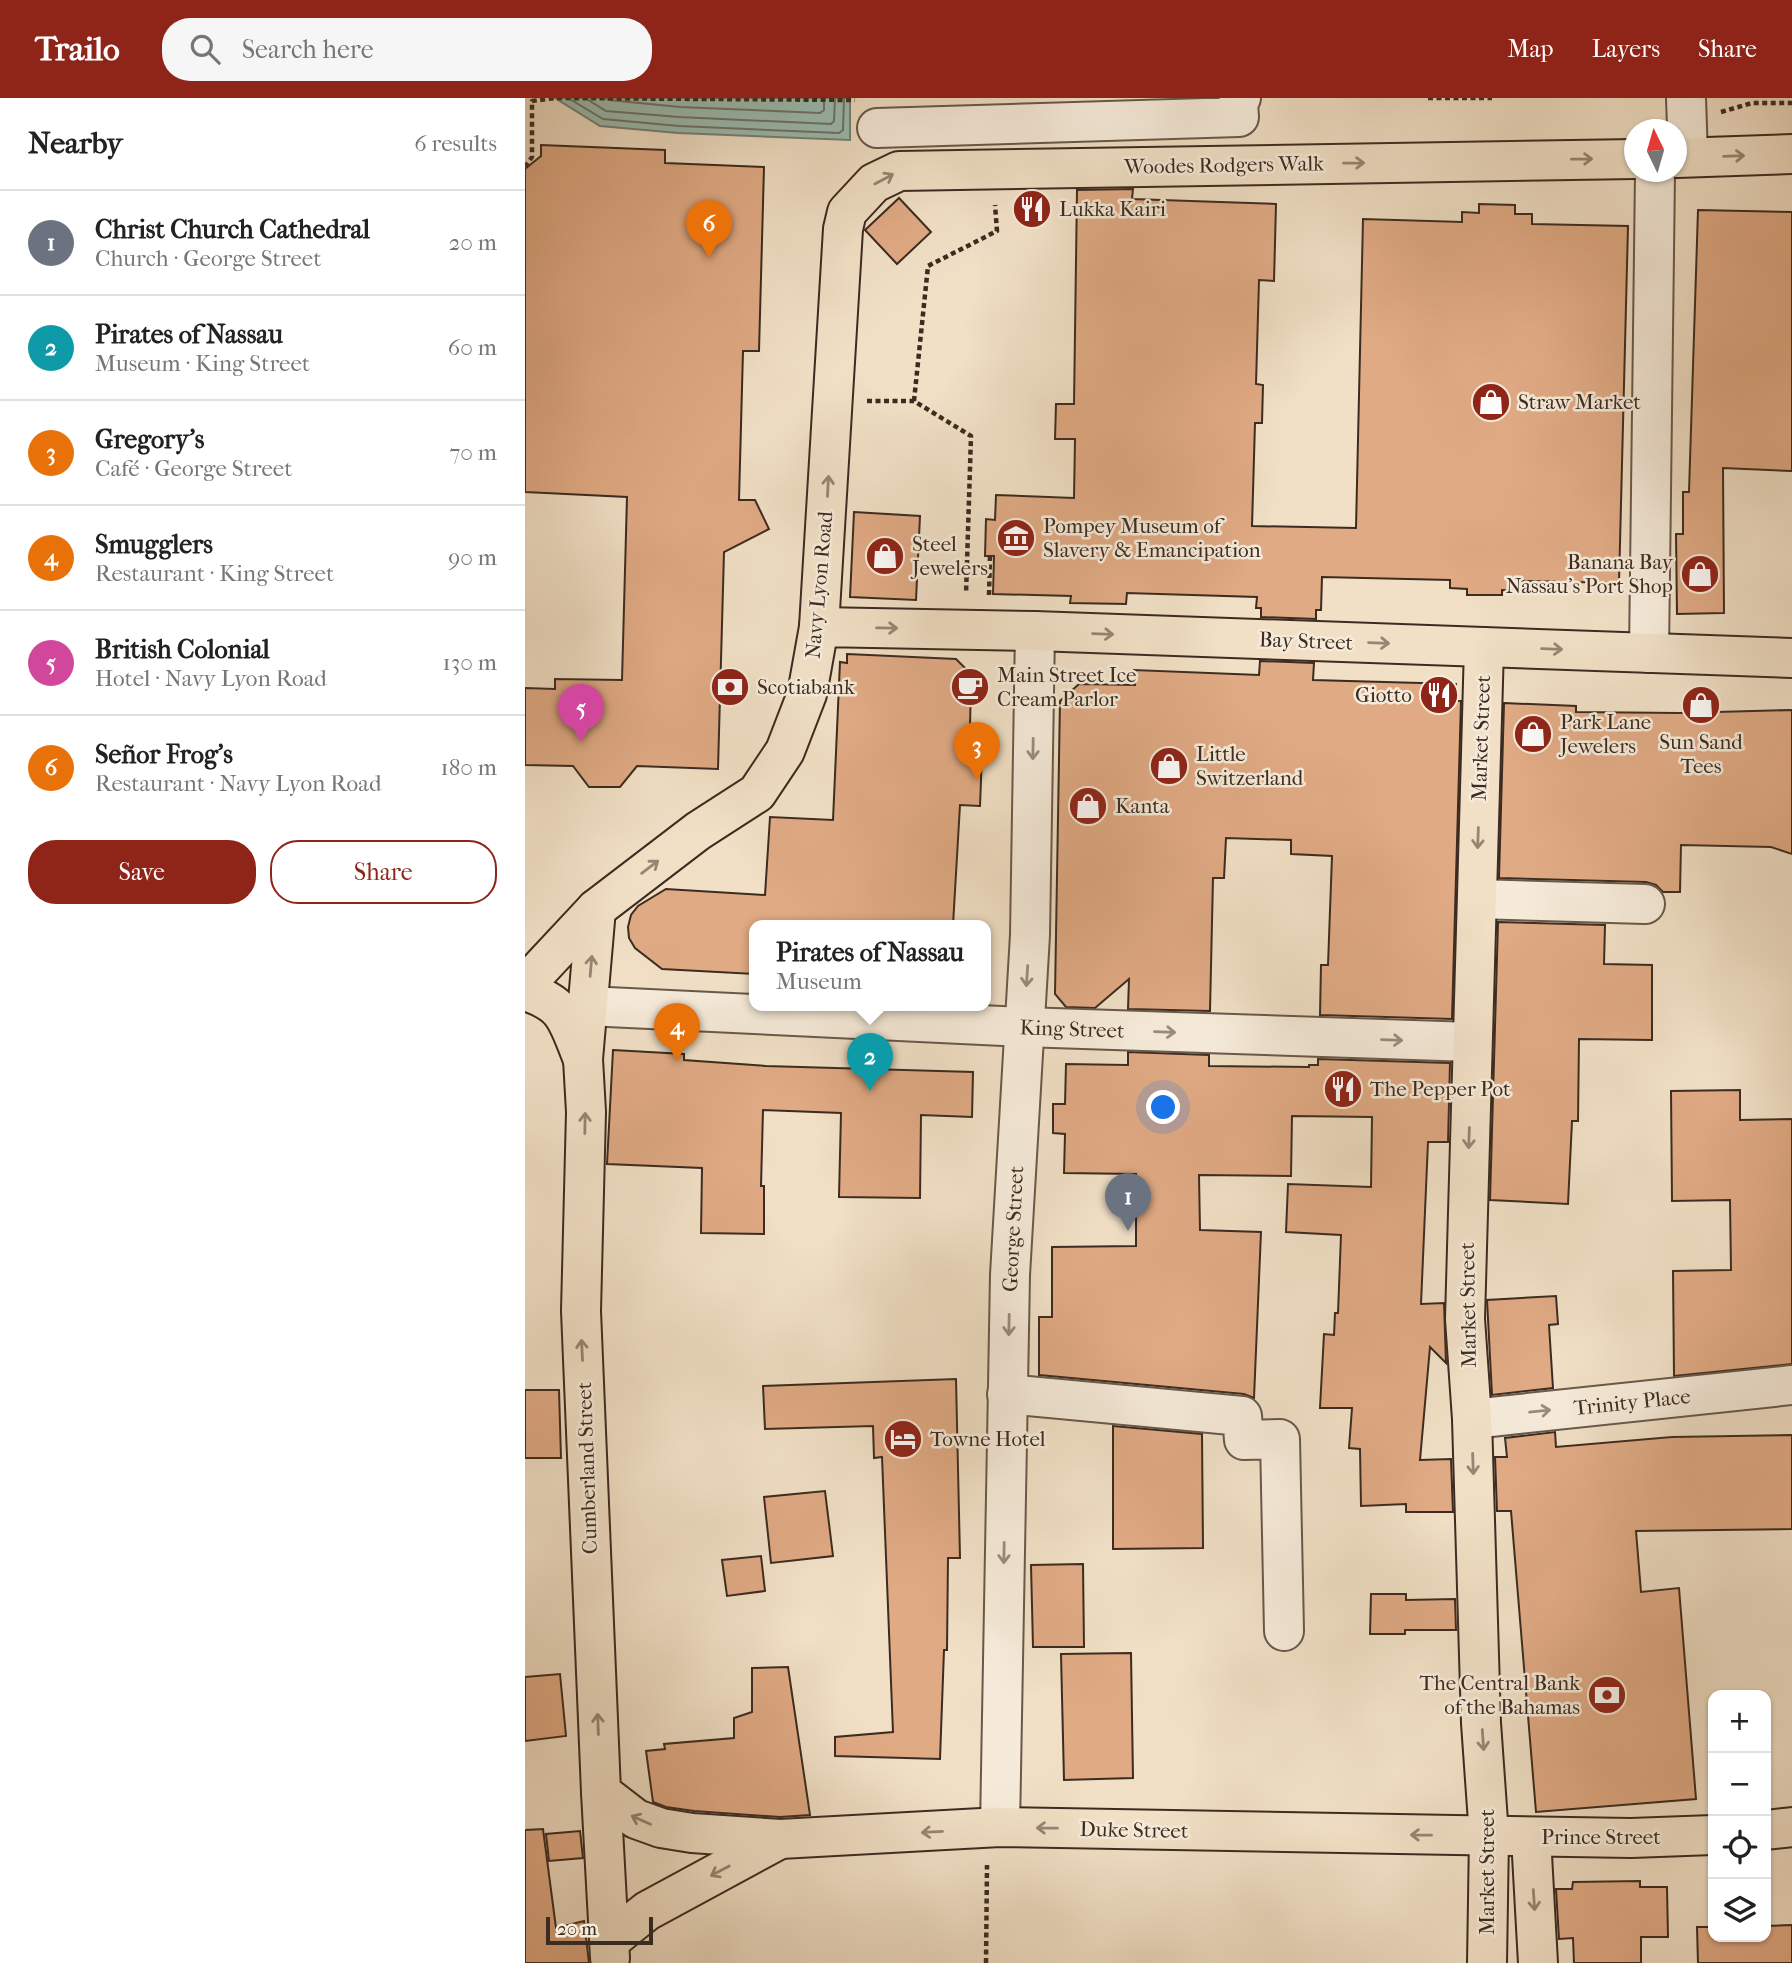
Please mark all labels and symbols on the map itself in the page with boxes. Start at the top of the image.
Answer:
north arrow [1624,119,1687,182]
one-way arrow [1722,149,1745,163]
street label: Woodes Rodgers Walk [1123,151,1324,179]
one-way arrow [1570,153,1593,166]
one-way arrow [1342,156,1365,170]
one-way arrow [873,171,894,185]
restaurant icon: Lukka Kairi [1011,188,1053,230]
place label: Lukka Kairi [1059,197,1166,221]
pin: 6 [686,200,732,258]
shop icon: Straw Market [1470,381,1512,423]
place label: Straw Market [1518,390,1641,414]
one-way arrow [821,474,834,497]
street label: Navy Lyon Road [801,510,837,660]
place label: Pompey Museum of Slavery & Emancipation [1043,514,1261,562]
museum icon: Pompey Museum of Slavery & Emancipation [995,517,1037,559]
place label: Steel Jewelers [910,532,988,580]
shop icon: Steel Jewelers [864,535,906,577]
place label: Banana Bay Nassau's Port Shop [1506,550,1674,598]
shop icon: Banana Bay Nassau's Port Shop [1679,553,1721,595]
one-way arrow [876,622,899,635]
one-way arrow [1091,627,1114,640]
street label: Bay Street [1259,627,1354,655]
one-way arrow [1367,637,1390,650]
one-way arrow [1541,643,1564,656]
place label: Main Street Ice Cream Parlor [997,663,1136,711]
bank icon: Scotiabank [709,666,751,708]
cafe icon: Main Street Ice Cream Parlor [949,666,991,708]
restaurant icon: Giotto [1418,674,1460,716]
street label: Market Street [1467,674,1495,801]
place label: Scotiabank [757,675,855,699]
place label: Giotto [1355,683,1412,707]
pin: 5 [558,684,604,742]
shop icon: Sun Sand Tees [1680,684,1722,726]
place label: Park Lane Jewelers [1558,710,1651,758]
shop icon: Park Lane Jewelers [1512,713,1554,755]
pin: 3 [954,722,1000,780]
place label: Sun Sand Tees [1659,730,1743,778]
one-way arrow [1026,737,1040,760]
place label: Little Switzerland [1196,742,1304,790]
shop icon: Little Switzerland [1148,745,1190,787]
shop icon: Kanta [1067,785,1109,827]
place label: Kanta [1115,794,1170,818]
one-way arrow [1472,826,1485,849]
one-way arrow [640,860,658,875]
one-way arrow [585,956,598,978]
one-way arrow [1020,964,1033,987]
pin: 4 [654,1003,700,1061]
street label: King Street [1019,1015,1125,1043]
one-way arrow [1153,1026,1176,1039]
pin: 2 [847,1033,893,1091]
one-way arrow [1380,1033,1403,1046]
restaurant icon: The Pepper Pot [1322,1068,1364,1110]
place label: The Pepper Pot [1370,1077,1511,1101]
your location [1146,1090,1180,1124]
one-way arrow [579,1111,592,1134]
one-way arrow [1463,1127,1476,1150]
street label: George Street [998,1165,1028,1293]
pin: 1 [1105,1173,1151,1231]
street label: Market Street [1455,1241,1481,1368]
one-way arrow [1002,1314,1015,1337]
one-way arrow [576,1339,589,1362]
street label: Cumberland Street [572,1381,602,1555]
street label: Trinity Place [1573,1384,1691,1420]
one-way arrow [1528,1405,1551,1418]
hotel icon: Towne Hotel [882,1418,924,1460]
place label: Towne Hotel [930,1427,1046,1451]
one-way arrow [1467,1452,1480,1475]
one-way arrow [998,1541,1011,1564]
place label: The Central Bank of the Bahamas [1419,1671,1580,1719]
bank icon: The Central Bank of the Bahamas [1586,1674,1628,1716]
one-way arrow [591,1713,604,1736]
one-way arrow [1476,1728,1489,1751]
street label: Market Street [1475,1809,1499,1935]
one-way arrow [631,1813,652,1826]
street label: Duke Street [1079,1817,1189,1843]
one-way arrow [1035,1822,1058,1835]
street label: Prince Street [1541,1825,1661,1849]
one-way arrow [920,1826,943,1839]
one-way arrow [1410,1828,1433,1842]
one-way arrow [710,1865,731,1879]
one-way arrow [1527,1888,1540,1911]
scale bar [546,1914,653,1946]

